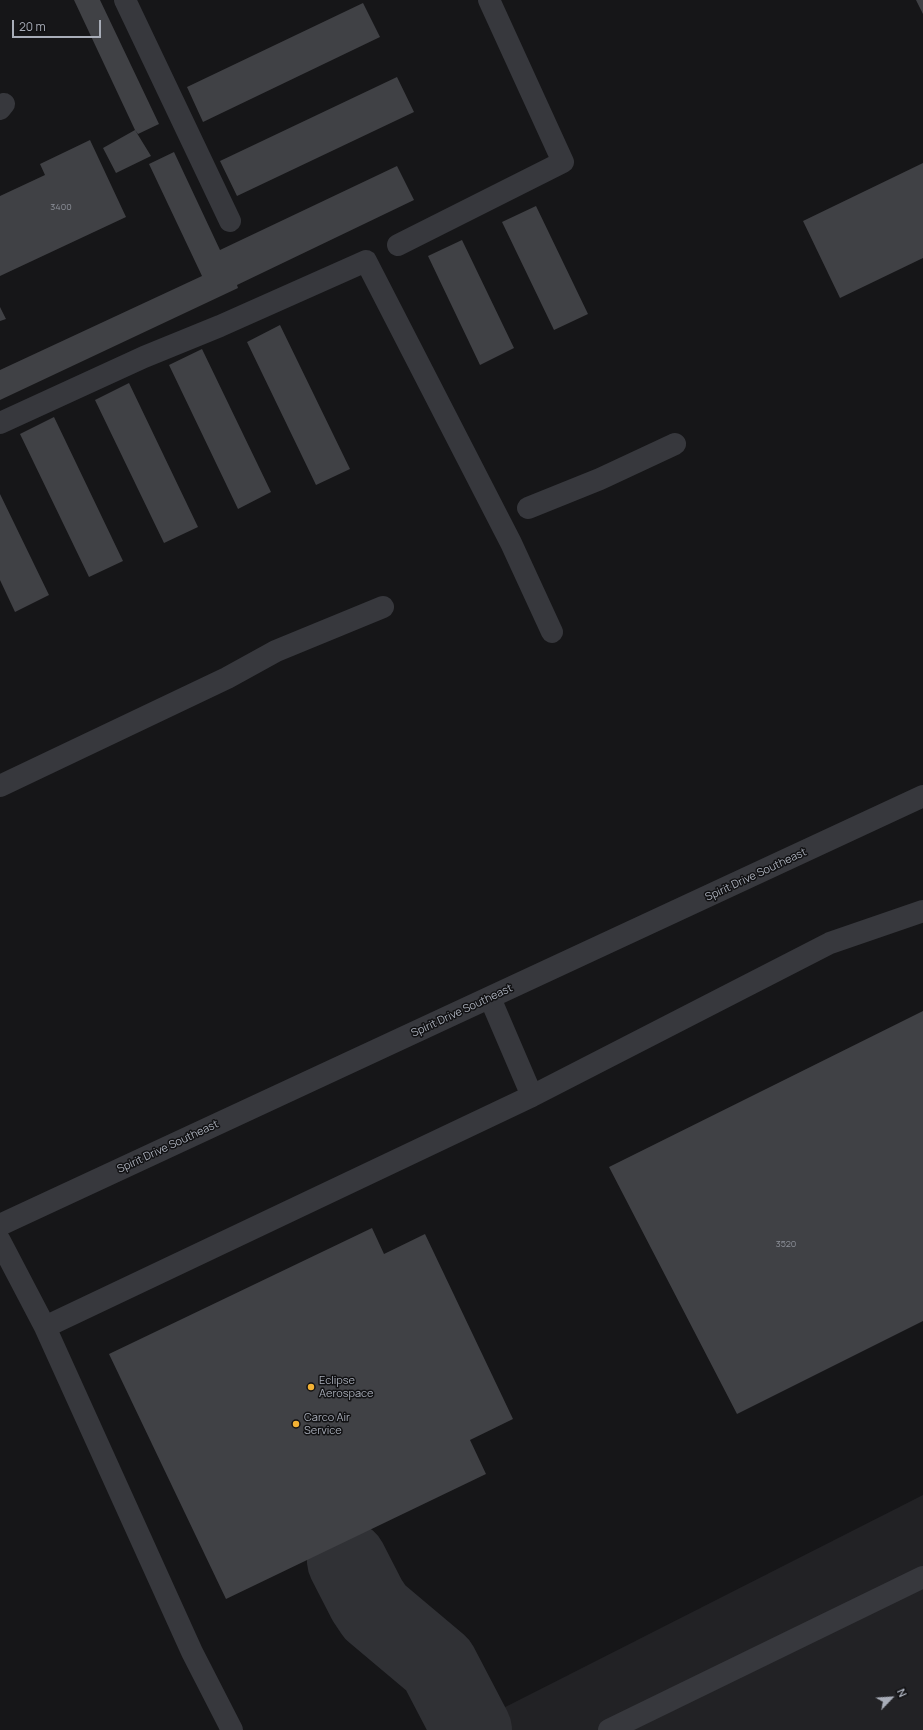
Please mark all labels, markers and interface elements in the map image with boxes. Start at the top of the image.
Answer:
scale bar [14,12,103,38]
text: 20 m [19,18,46,35]
house number: 3400 [50,202,72,212]
street label: Spirit Drive Southeast [703,846,809,904]
street label: Spirit Drive Southeast [409,982,515,1040]
street label: Spirit Drive Southeast [115,1118,221,1176]
house number: 3520 [776,1239,796,1249]
place label: Eclipse Aerospace [319,1374,373,1400]
marker: Eclipse Aerospace [306,1382,316,1392]
place label: Carco Air Service [304,1411,350,1437]
marker: Carco Air Service [291,1419,301,1429]
north arrow [871,1678,911,1718]
text: N [894,1686,911,1699]

